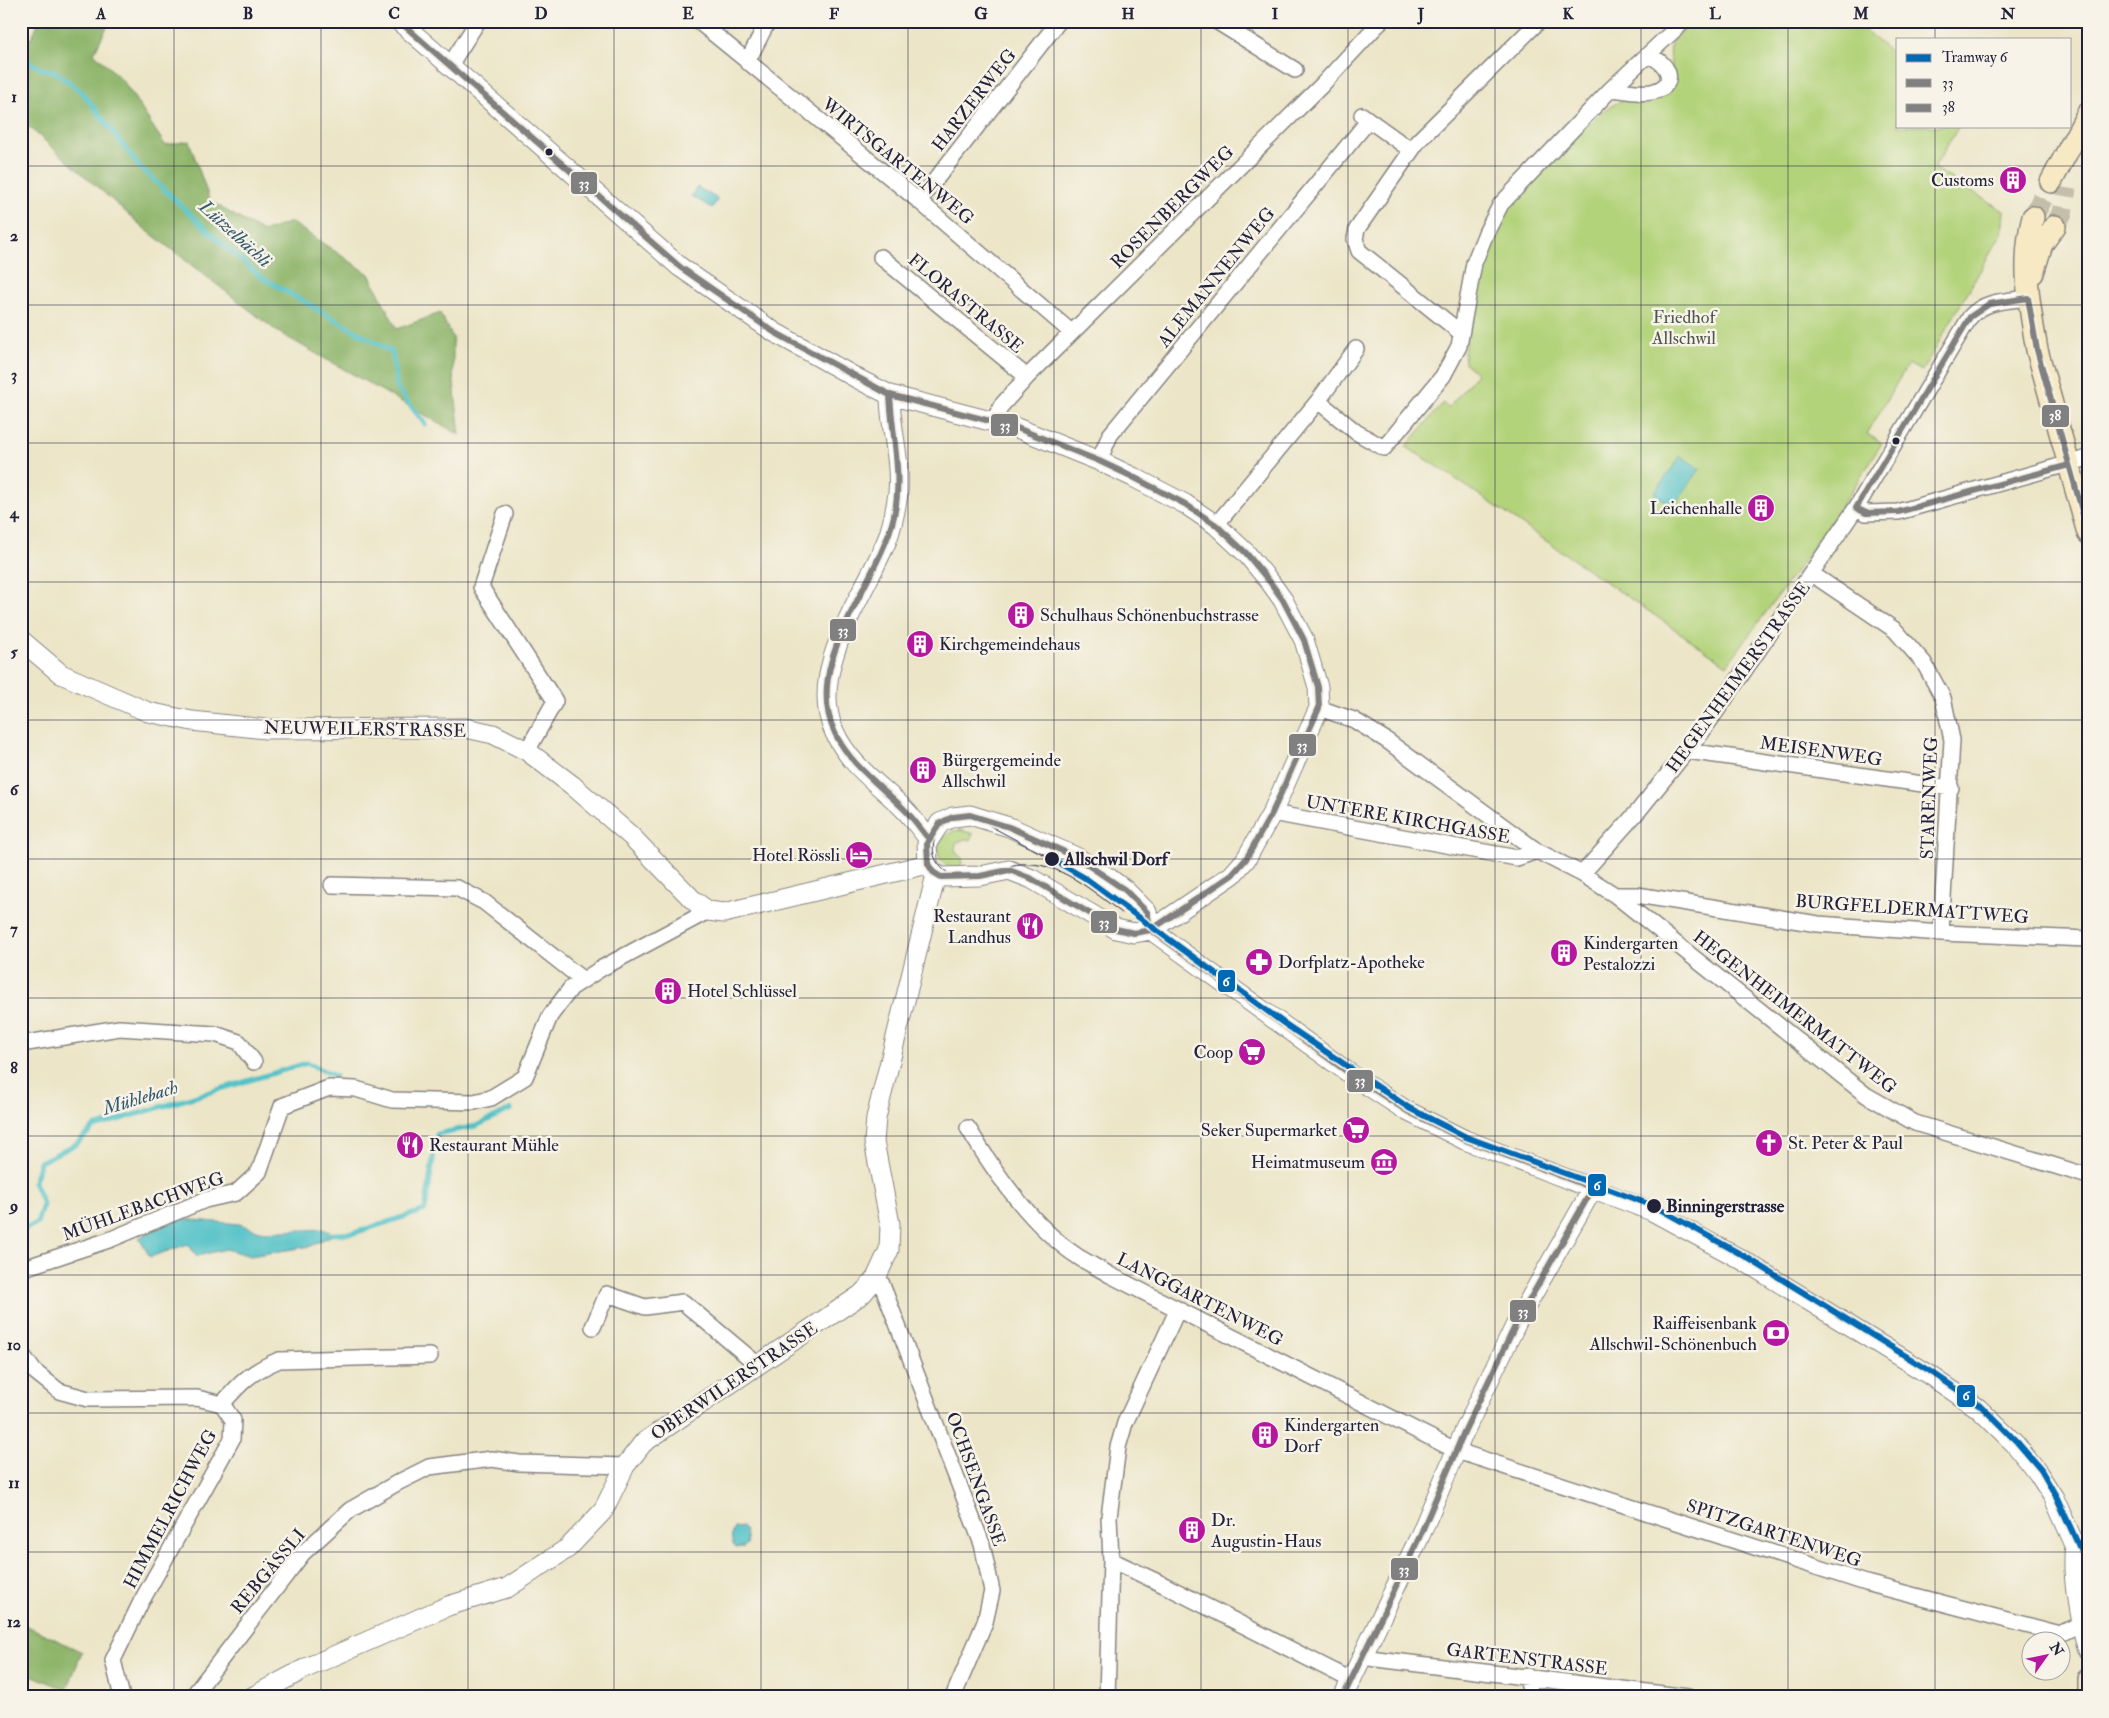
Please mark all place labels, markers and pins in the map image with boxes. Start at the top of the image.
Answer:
unlabelled marker [544,147,554,157]
building icon: Customs [1998,165,2028,195]
place label: Customs [1931,169,1994,192]
unlabelled marker [1891,436,1901,446]
building icon: Leichenhalle [1746,493,1776,523]
place label: Leichenhalle [1650,497,1742,520]
building icon: Schulhaus Schönenbuchstrasse [1006,600,1036,630]
place label: Schulhaus Schönenbuchstrasse [1040,604,1259,627]
building icon: Kirchgemeindehaus [905,629,935,659]
place label: Kirchgemeindehaus [939,633,1080,656]
place label: Bürgergemeinde Allschwil [941,749,1061,793]
building icon: Bürgergemeinde Allschwil [908,755,938,785]
hotel icon: Hotel Rössli [844,840,874,870]
place label: Hotel Rössli [752,844,840,867]
place label: Allschwil Dorf [1063,848,1171,871]
marker: Allschwil Dorf [1043,850,1061,868]
place label: Restaurant Landhus [933,905,1011,949]
restaurant icon: Restaurant Landhus [1015,911,1045,941]
place label: Kindergarten Pestalozzi [1583,932,1678,976]
building icon: Kindergarten Pestalozzi [1549,938,1579,968]
pharmacy icon: Dorfplatz-Apotheke [1244,947,1274,977]
place label: Dorfplatz-Apotheke [1278,951,1425,974]
building icon: Hotel Schlüssel [653,976,683,1006]
place label: Hotel Schlüssel [687,980,797,1003]
supermarket icon: Coop [1237,1037,1267,1067]
place label: Coop [1193,1041,1233,1064]
supermarket icon: Seker Supermarket [1341,1115,1371,1145]
place label: Seker Supermarket [1201,1119,1337,1142]
church icon: St. Peter & Paul [1754,1128,1784,1158]
restaurant icon: Restaurant Mühle [395,1130,425,1160]
place label: St. Peter & Paul [1788,1132,1903,1155]
place label: Restaurant Mühle [429,1134,559,1157]
museum icon: Heimatmuseum [1369,1147,1399,1177]
place label: Heimatmuseum [1251,1151,1365,1174]
place label: Binningerstrasse [1666,1195,1785,1218]
marker: Binningerstrasse [1645,1197,1663,1215]
place label: Raiffeisenbank Allschwil-Schönenbuch [1588,1312,1758,1356]
bank icon: Raiffeisenbank Allschwil-Schönenbuch [1761,1318,1791,1348]
place label: Kindergarten Dorf [1284,1414,1379,1458]
building icon: Kindergarten Dorf [1250,1420,1280,1450]
place label: Dr. Augustin-Haus [1210,1509,1321,1553]
building icon: Dr. Augustin-Haus [1177,1515,1207,1545]

